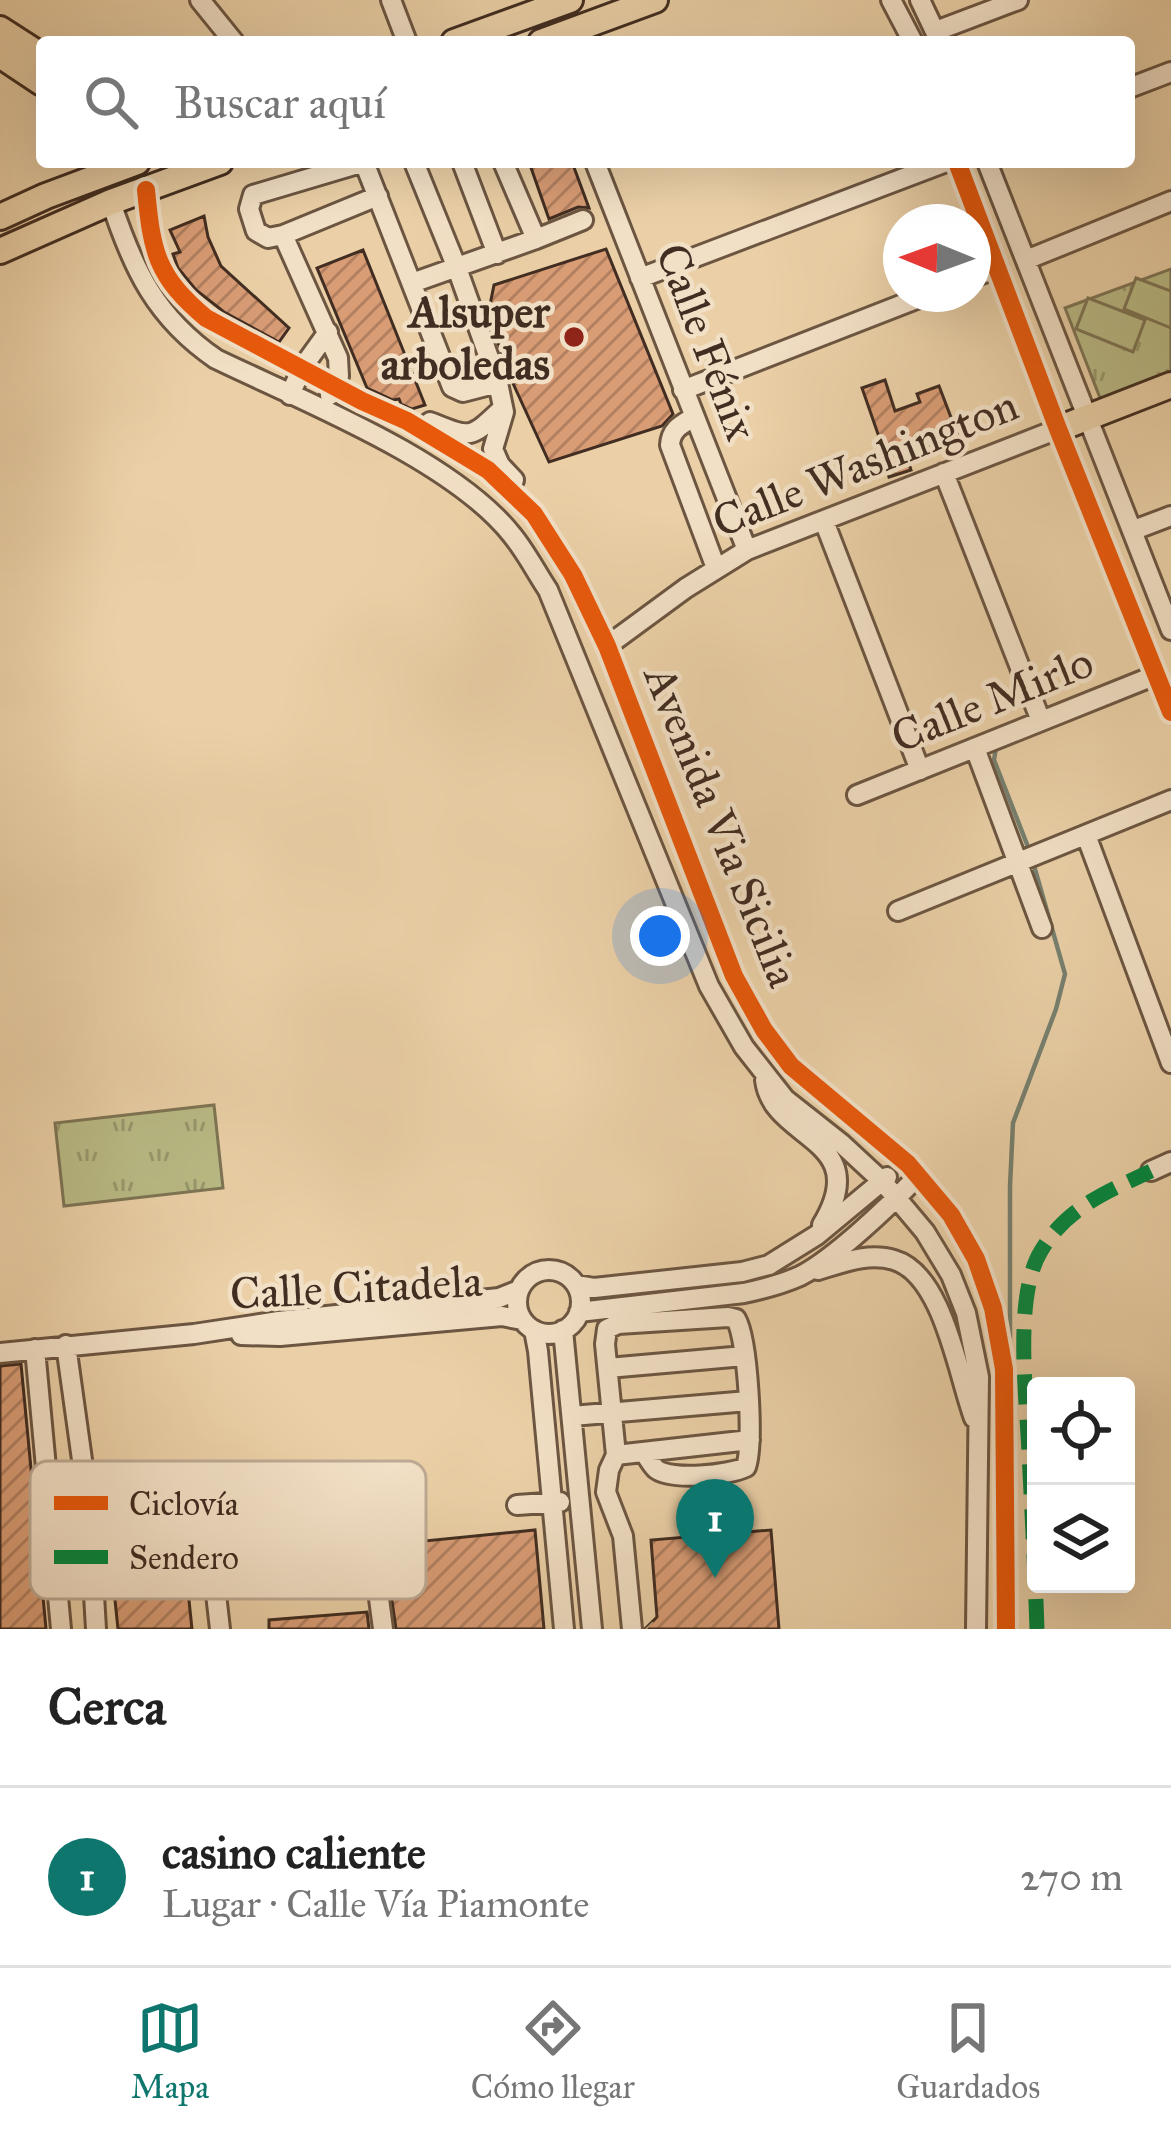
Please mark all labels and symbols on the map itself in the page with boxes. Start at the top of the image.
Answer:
north arrow [883,204,991,312]
street label: Calle Fénix [644,236,770,448]
place label: Alsuper arboledas [381,284,551,391]
marker: Alsuper arboledas [561,324,587,350]
street label: Calle Washington [704,377,1026,549]
street label: Calle Mirlo [883,634,1101,764]
street label: Avenida Via Sicilia [632,656,811,995]
your location [630,906,690,966]
street label: Calle Citadela [228,1253,484,1321]
legend [30,1461,426,1599]
pin: 1 [676,1479,754,1578]
text: Ciclovía [129,1484,239,1524]
text: Sendero [129,1538,239,1578]

